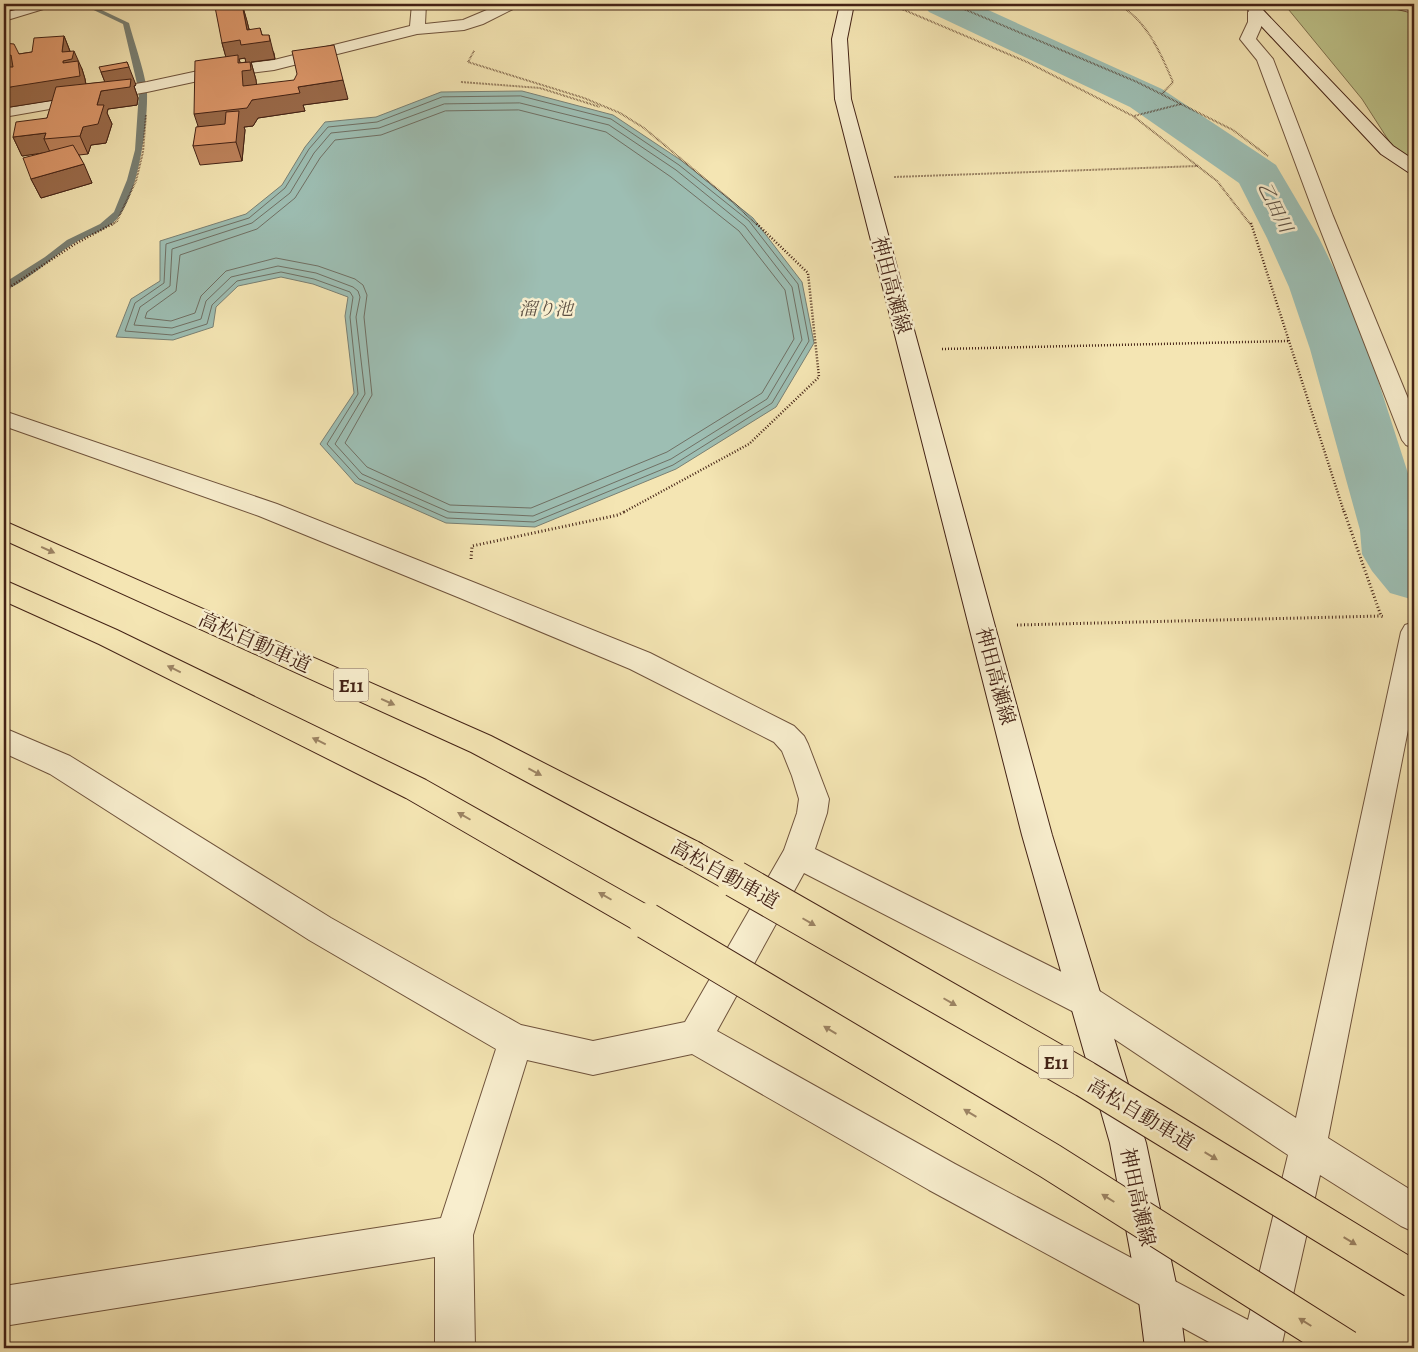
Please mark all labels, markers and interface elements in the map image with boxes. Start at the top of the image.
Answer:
water label: 乙田川 [1252,177,1299,238]
street label: 神田高瀬線 [866,233,917,337]
water label: 溜り池 [519,297,575,321]
one-way arrow [41,546,55,554]
street label: 高松自動車道 [194,606,315,679]
street label: 神田高瀬線 [970,624,1021,728]
one-way arrow [167,665,181,673]
road number: E11 [334,668,368,702]
one-way arrow [381,699,395,707]
one-way arrow [312,737,327,745]
one-way arrow [528,768,542,776]
one-way arrow [457,811,470,820]
street label: 高松自動車道 [666,834,784,915]
one-way arrow [598,892,611,901]
one-way arrow [803,917,816,926]
one-way arrow [944,998,957,1007]
one-way arrow [824,1025,837,1034]
road number: E11 [1038,1046,1074,1078]
street label: 高松自動車道 [1082,1072,1199,1157]
one-way arrow [963,1108,976,1117]
street label: 神田高瀬線 [1114,1145,1161,1249]
one-way arrow [1204,1151,1217,1161]
one-way arrow [1102,1193,1115,1202]
one-way arrow [1343,1236,1356,1245]
one-way arrow [1298,1317,1311,1327]

